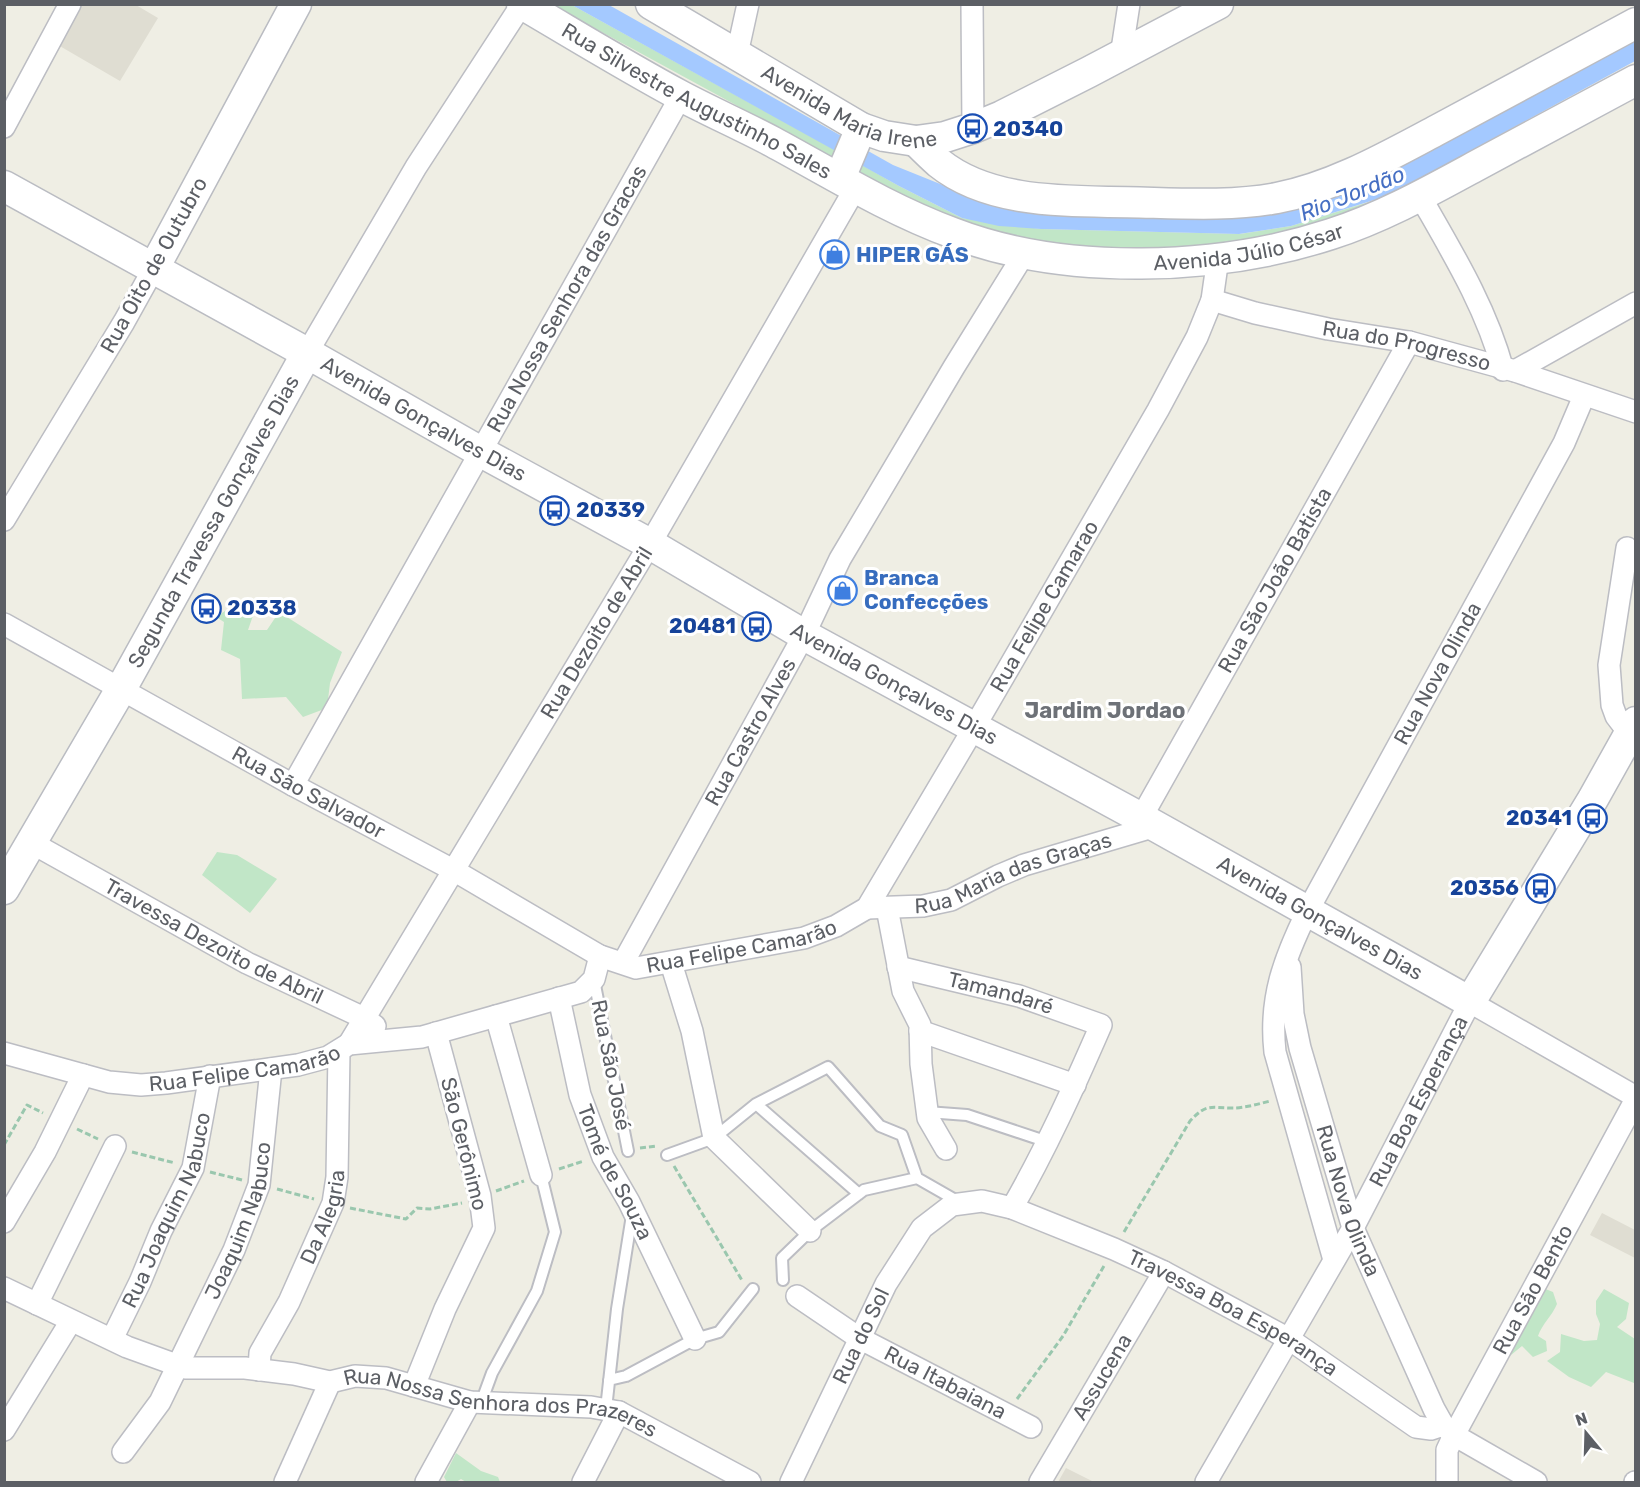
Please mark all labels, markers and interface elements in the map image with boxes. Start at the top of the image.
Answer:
street label: Rua Silvestre Augustinho Sales [558,17,836,184]
street label: Avenida Maria Irene [757,59,939,153]
bus stop icon: 20340 [956,113,988,145]
place label: 20340 [993,116,1063,141]
water label: Rio Jordão [1296,160,1409,227]
street label: Rua Nossa Senhora das Gracas [481,161,651,437]
street label: Rua Oito de Outubro [95,172,212,357]
street label: Avenida Júlio César [1153,218,1347,275]
shop icon: HIPER GÁS [819,239,851,271]
place label: HIPER GÁS [856,242,969,267]
street label: Rua do Progresso [1321,315,1494,376]
street label: Avenida Gonçalves Dias [317,351,531,486]
street label: Segunda Travessa Gonçalves Dias [122,371,304,672]
street label: Rua São João Batista [1212,483,1337,677]
bus stop icon: 20339 [539,494,571,526]
place label: 20339 [576,497,645,522]
street label: Rua Felipe Camarao [985,516,1103,696]
street label: Rua Dezoito de Abril [535,542,657,723]
place label: Branca Confecções [864,565,988,614]
shop icon: Branca Confecções [827,574,859,606]
bus stop icon: 20338 [190,592,222,624]
place label: 20338 [227,595,297,620]
street label: Rua Nova Olinda [1388,598,1486,749]
bus stop icon: 20481 [741,610,773,642]
place label: 20481 [669,613,736,638]
street label: Avenida Gonçalves Dias [786,617,1002,750]
street label: Rua Castro Alves [699,653,801,810]
district label: Jardim Jordao [1025,697,1185,724]
street label: Rua São Salvador [228,741,389,844]
bus stop icon: 20341 [1577,802,1609,834]
place label: 20341 [1506,805,1572,830]
street label: Rua Maria das Graças [914,827,1114,918]
street label: Avenida Gonçalves Dias [1213,850,1427,985]
bus stop icon: 20356 [1524,872,1556,904]
street label: Travessa Dezoito de Abril [100,873,327,1009]
place label: 20356 [1450,875,1519,900]
street label: Rua Felipe Camarão [644,914,840,978]
street label: Tamandaré [946,966,1057,1019]
street label: Rua São José [587,997,636,1132]
street label: Rua Boa Esperança [1364,1011,1473,1191]
street label: Rua Felipe Camarão [148,1039,345,1096]
street label: São Gerônimo [436,1075,493,1213]
street label: Tomé de Souza [573,1101,658,1244]
street label: Rua Joaquim Nabuco [116,1110,215,1312]
street label: Rua Nova Olinda [1311,1122,1386,1280]
street label: Joaquim Nabuco [199,1141,275,1303]
street label: Da Alegria [295,1170,349,1268]
street label: Rua São Bento [1487,1220,1578,1358]
street label: Travessa Boa Esperança [1124,1244,1343,1381]
street label: Rua do Sol [827,1284,894,1388]
street label: Assucena [1066,1329,1137,1424]
street label: Rua Itabaiana [880,1340,1011,1424]
street label: Rua Nossa Senhora dos Prazeres [341,1363,662,1442]
north arrow [1556,1403,1616,1463]
text: N [1573,1408,1590,1430]

